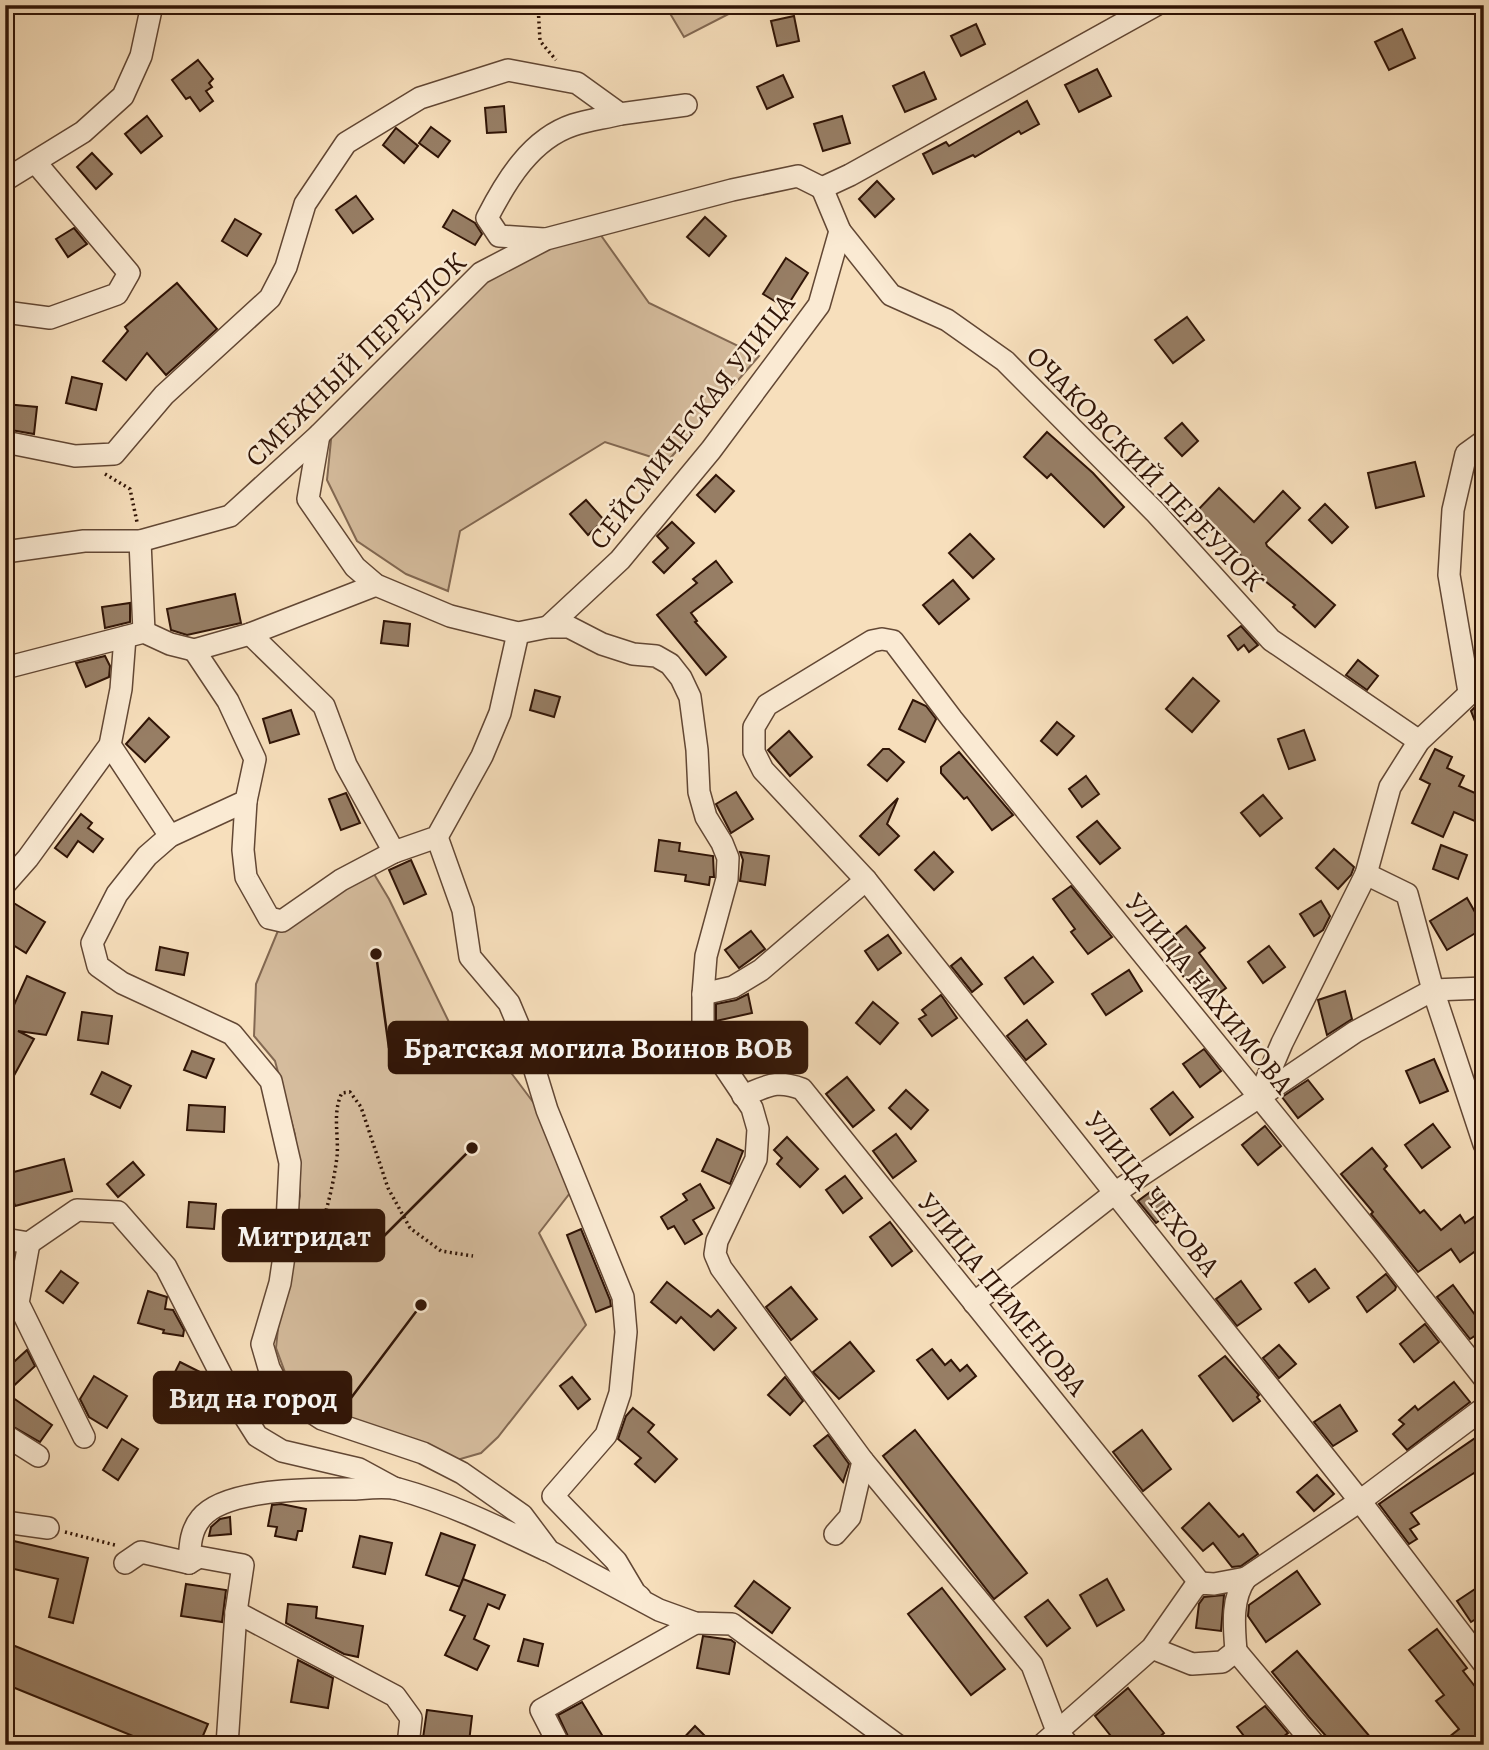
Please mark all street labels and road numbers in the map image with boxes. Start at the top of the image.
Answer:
street label: СМЕЖНЫЙ ПЕРЕУЛОК [237,244,475,475]
street label: СЕЙСМИЧЕСКАЯ УЛИЦА [580,285,804,557]
street label: ОЧАКОВСКИЙ ПЕРЕУЛОК [1018,338,1273,600]
street label: УЛИЦА НАХИМОВА [1116,885,1303,1103]
street label: УЛИЦА ЧЕХОВА [1076,1103,1229,1285]
street label: УЛИЦА ПИМЕНОВА [908,1185,1096,1405]

